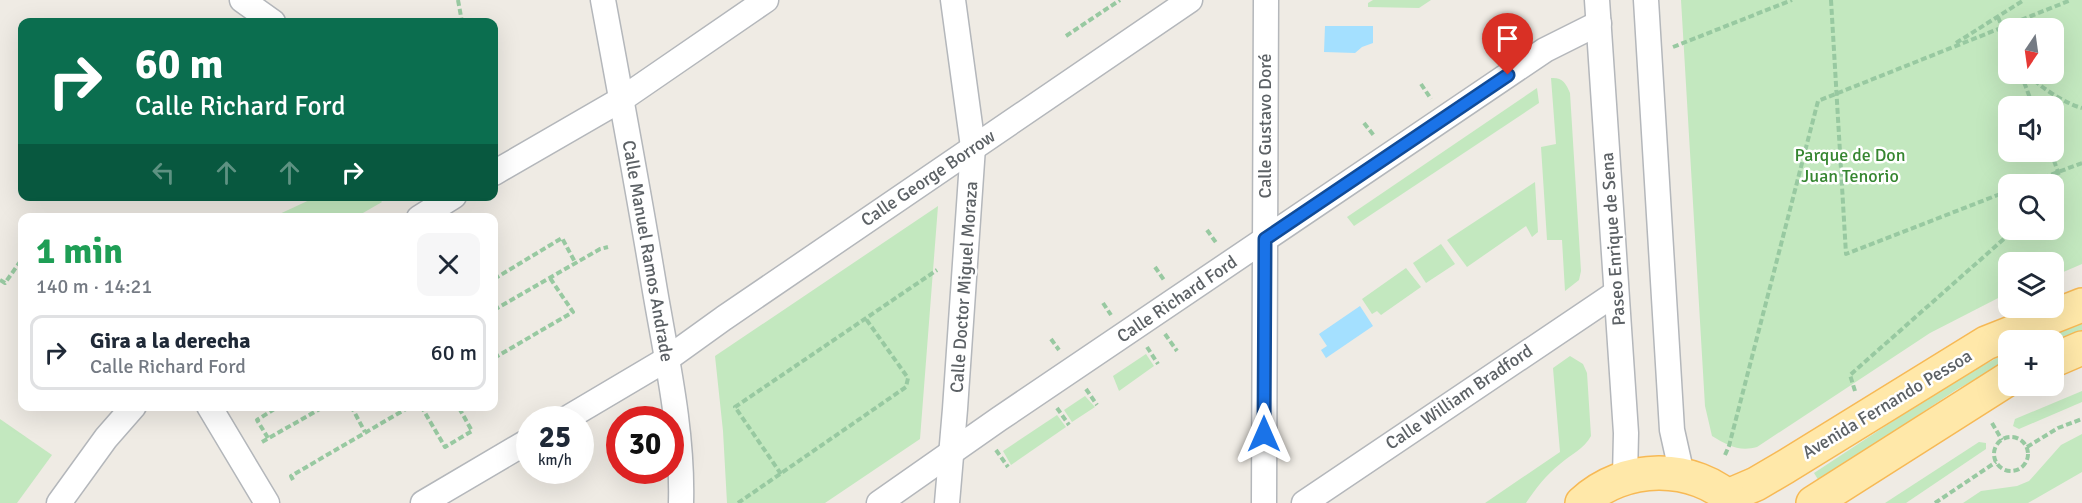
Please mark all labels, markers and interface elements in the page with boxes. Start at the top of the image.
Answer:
pin [1482,13,1533,75]
north arrow [1998,18,2064,84]
map controls [1998,18,2064,396]
icon: arrive [1491,22,1524,55]
text: 60 m [135,39,224,90]
icon: right [36,42,114,120]
street label: Calle Gustavo Doré [1254,53,1276,199]
text: Calle Richard Ford [135,90,346,123]
button: sound [1998,96,2064,162]
street label: Calle George Borrow [857,125,999,231]
street label: Calle Manuel Ramos Andrade [618,139,678,363]
park label: Parque de Don Juan Tenorio [1794,144,1906,187]
street label: Paseo Enrique de Sena [1596,152,1630,326]
icon: left [147,156,180,189]
icon: ahead [210,156,243,189]
icon: ahead [273,156,306,189]
icon: right [336,156,369,189]
button: search [1998,174,2064,240]
street label: Calle Doctor Miguel Moraza [946,180,982,394]
text: 1 min [36,229,123,274]
button: close [417,233,480,296]
street label: Calle Richard Ford [1113,251,1241,347]
button: layers [1998,252,2064,318]
text: 140 m · 14:21 [36,274,152,299]
text: Gira a la derecha [90,327,251,354]
button: + [1998,330,2064,396]
icon: right [39,336,72,369]
text: 60 m [431,339,477,366]
street label: Calle William Bradford [1381,340,1537,454]
street label: Avenida Fernando Pessoa [1798,345,1976,463]
text: Calle Richard Ford [90,354,246,379]
position arrow [1232,402,1296,466]
speed limit sign: 30 [606,406,684,484]
text: 25 [539,419,571,456]
text: km/h [538,451,572,469]

